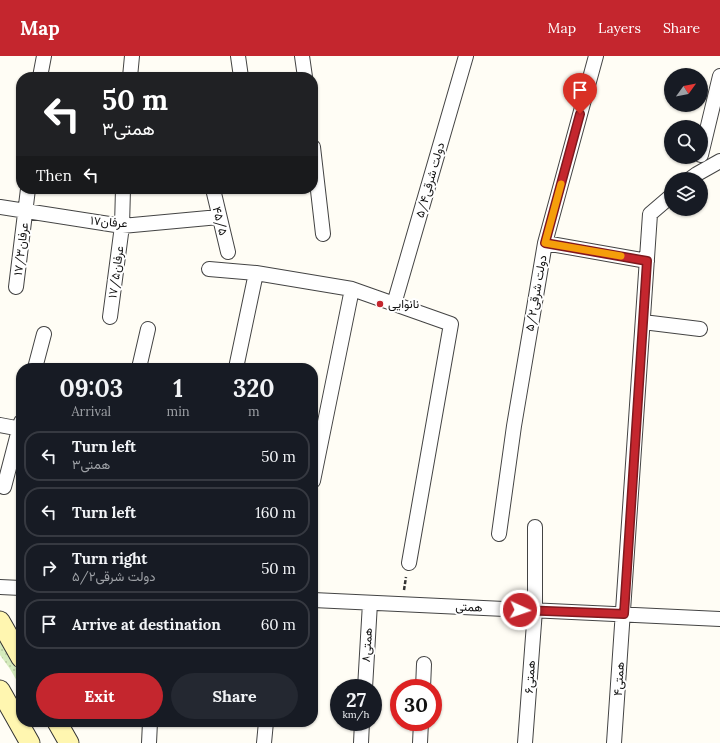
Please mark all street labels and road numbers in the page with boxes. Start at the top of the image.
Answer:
street label: ۵/۴دولت شرقی [412,140,448,220]
street label: ۴۵/۵ [209,205,231,237]
street label: ۱۷عرفان [90,212,128,232]
street label: ۱۷/۳عرفان [10,221,32,277]
street label: ۱۷/۵عرفان [104,245,128,299]
street label: ۵/۲دولت شرقی [521,253,551,332]
street label: همتی [455,598,483,616]
street label: همتی۸ [358,627,376,663]
street label: ۶همتی [521,660,539,694]
street label: ۴همتی [610,661,628,697]

